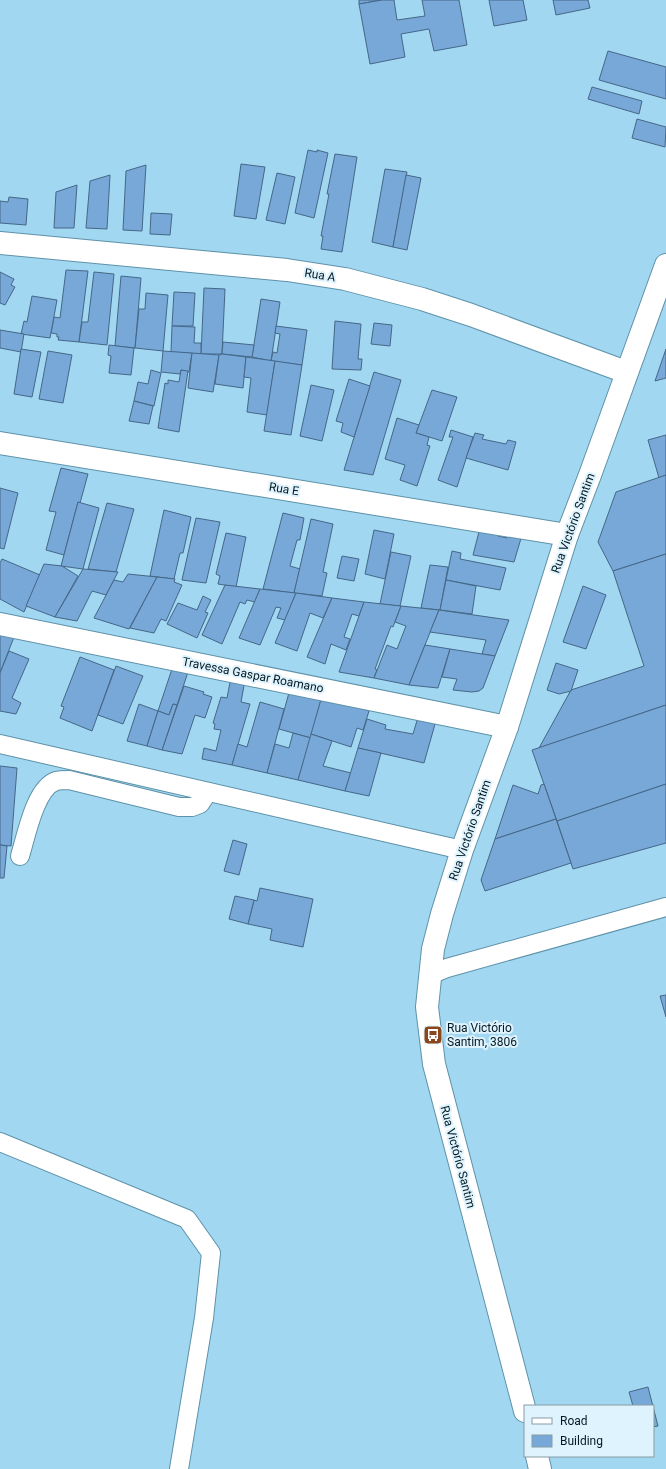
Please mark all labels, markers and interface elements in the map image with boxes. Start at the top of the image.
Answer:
street label: Rua A [303,266,337,284]
street label: Rua Victório Santim [548,471,598,575]
street label: Rua E [268,480,300,498]
street label: Travessa Gaspar Roamano [181,654,325,696]
street label: Rua Victório Santim [446,778,494,882]
place label: Rua Victório Santim, 3806 [447,1021,517,1049]
bus stop icon: Rua Victório Santim, 3806 [422,1024,444,1046]
street label: Rua Victório Santim [438,1104,478,1210]
legend [524,1405,654,1457]
text: Road [560,1414,588,1428]
text: Building [560,1434,603,1448]

